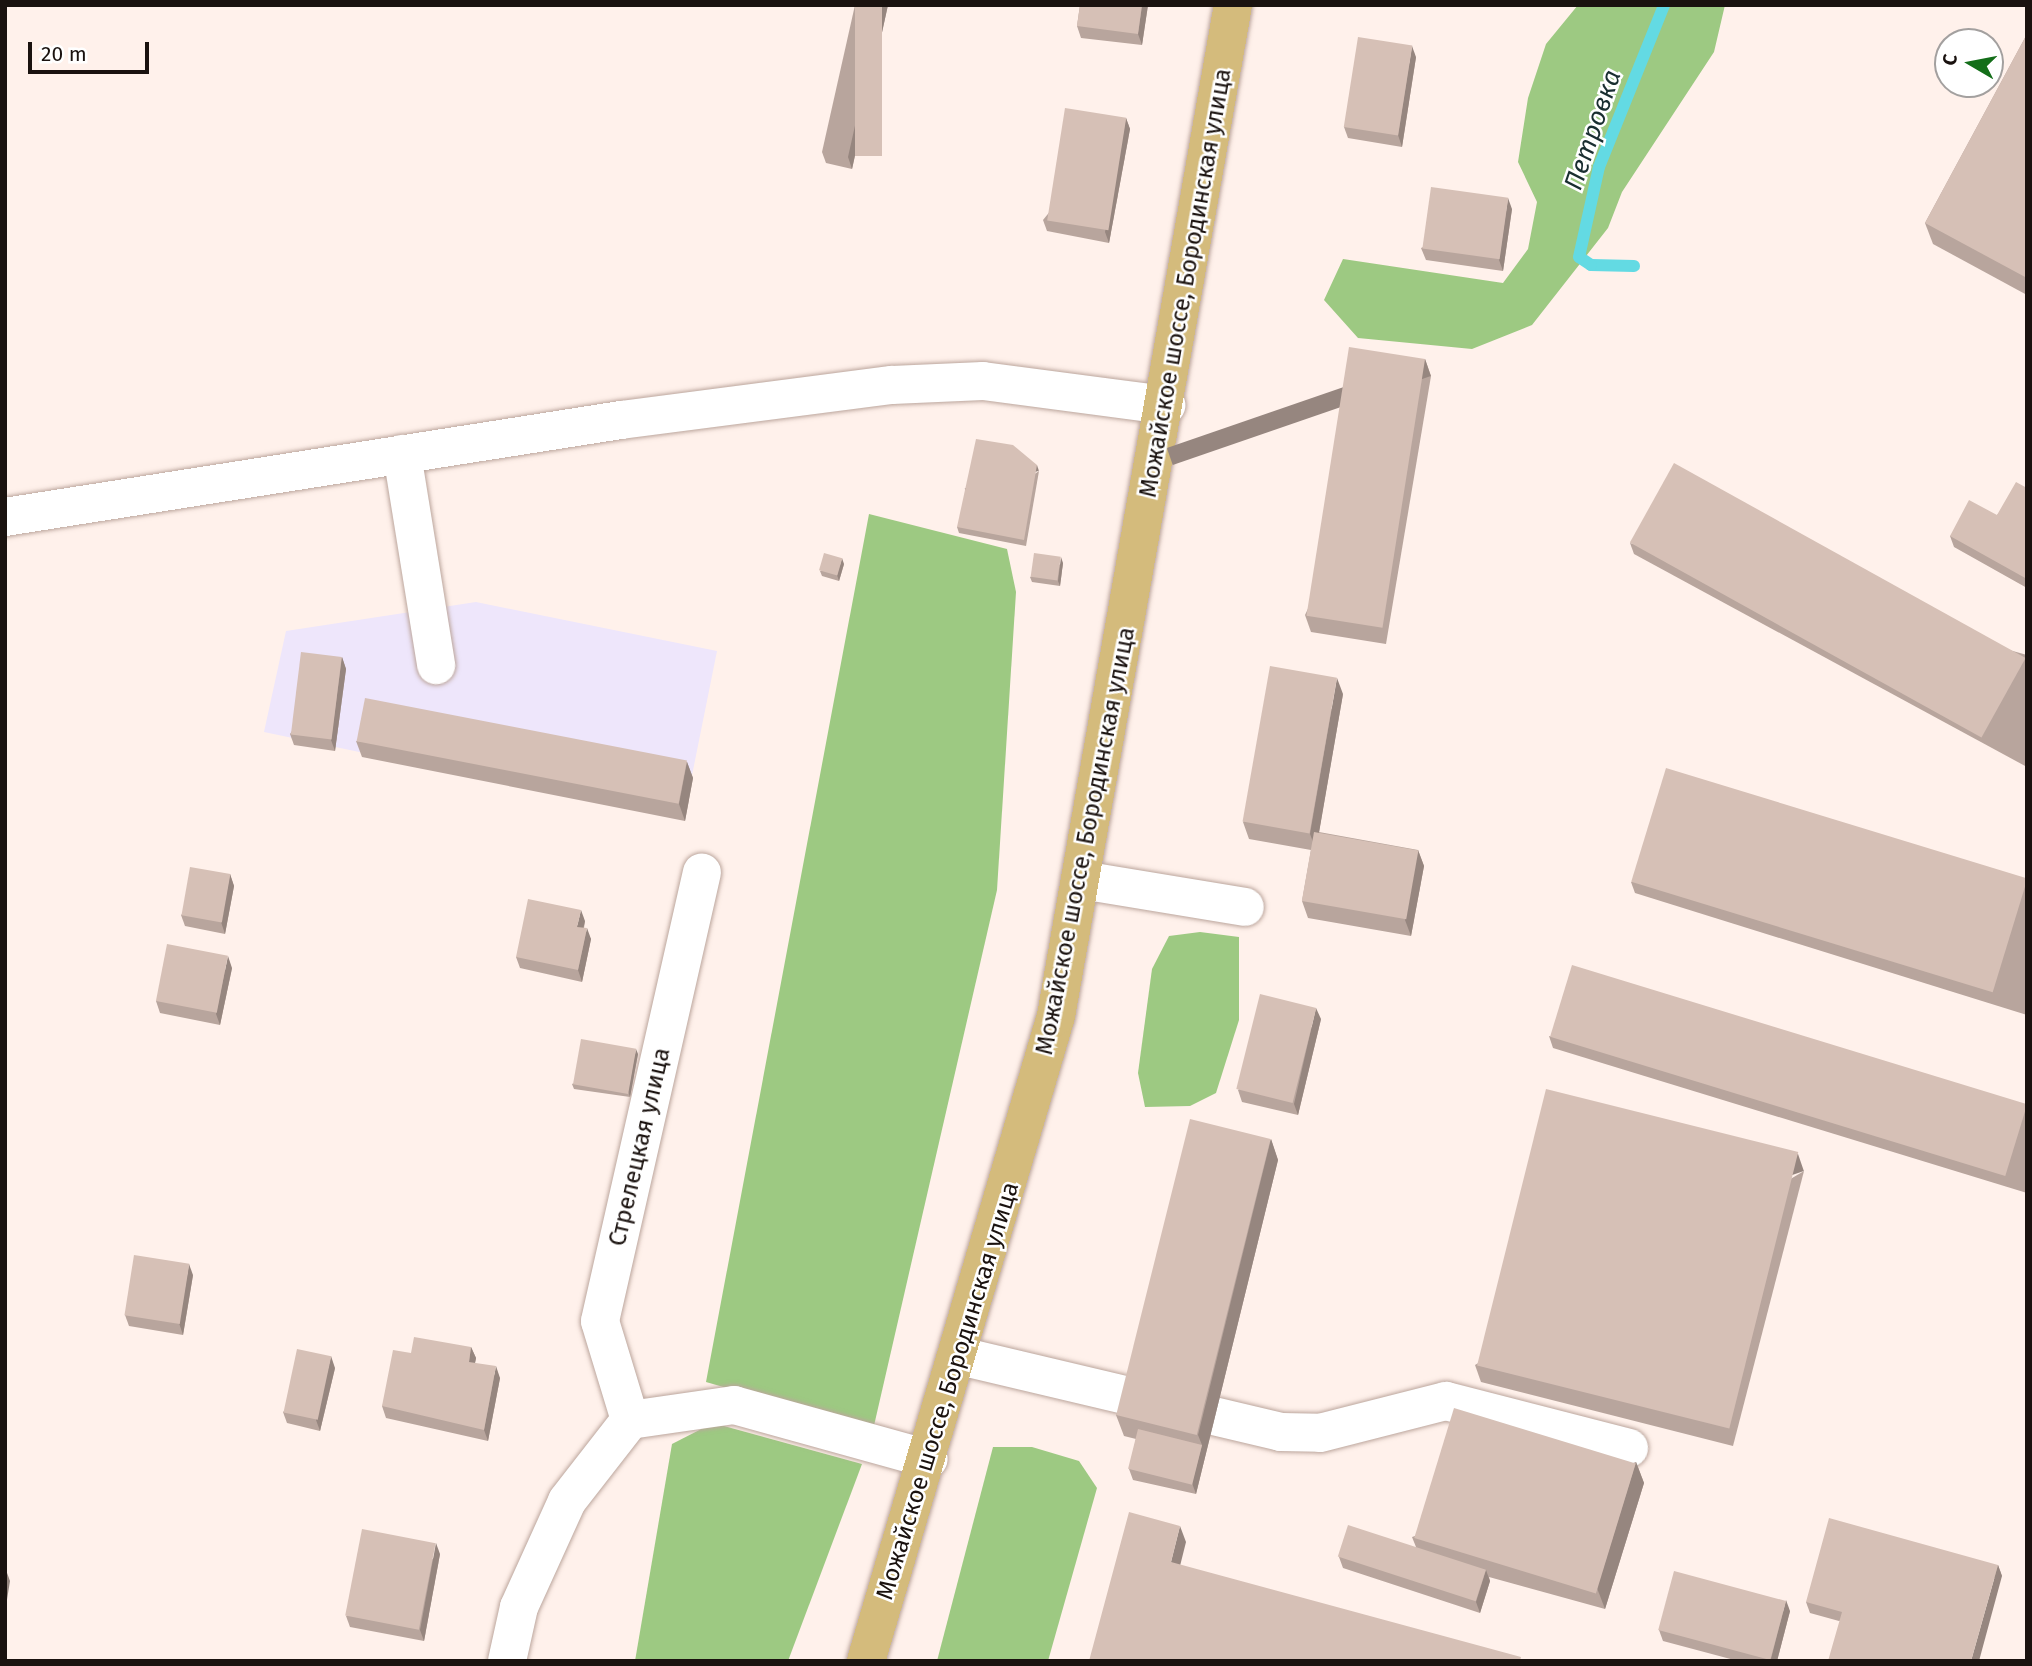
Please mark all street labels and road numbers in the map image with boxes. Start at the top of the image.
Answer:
street label: Можайское шоссе, Бородинская улица [1134,66,1238,500]
street label: Можайское шоссе, Бородинская улица [1030,625,1142,1057]
street label: Стрелецкая улица [603,1045,677,1249]
street label: Можайское шоссе, Бородинская улица [871,1179,1025,1603]

